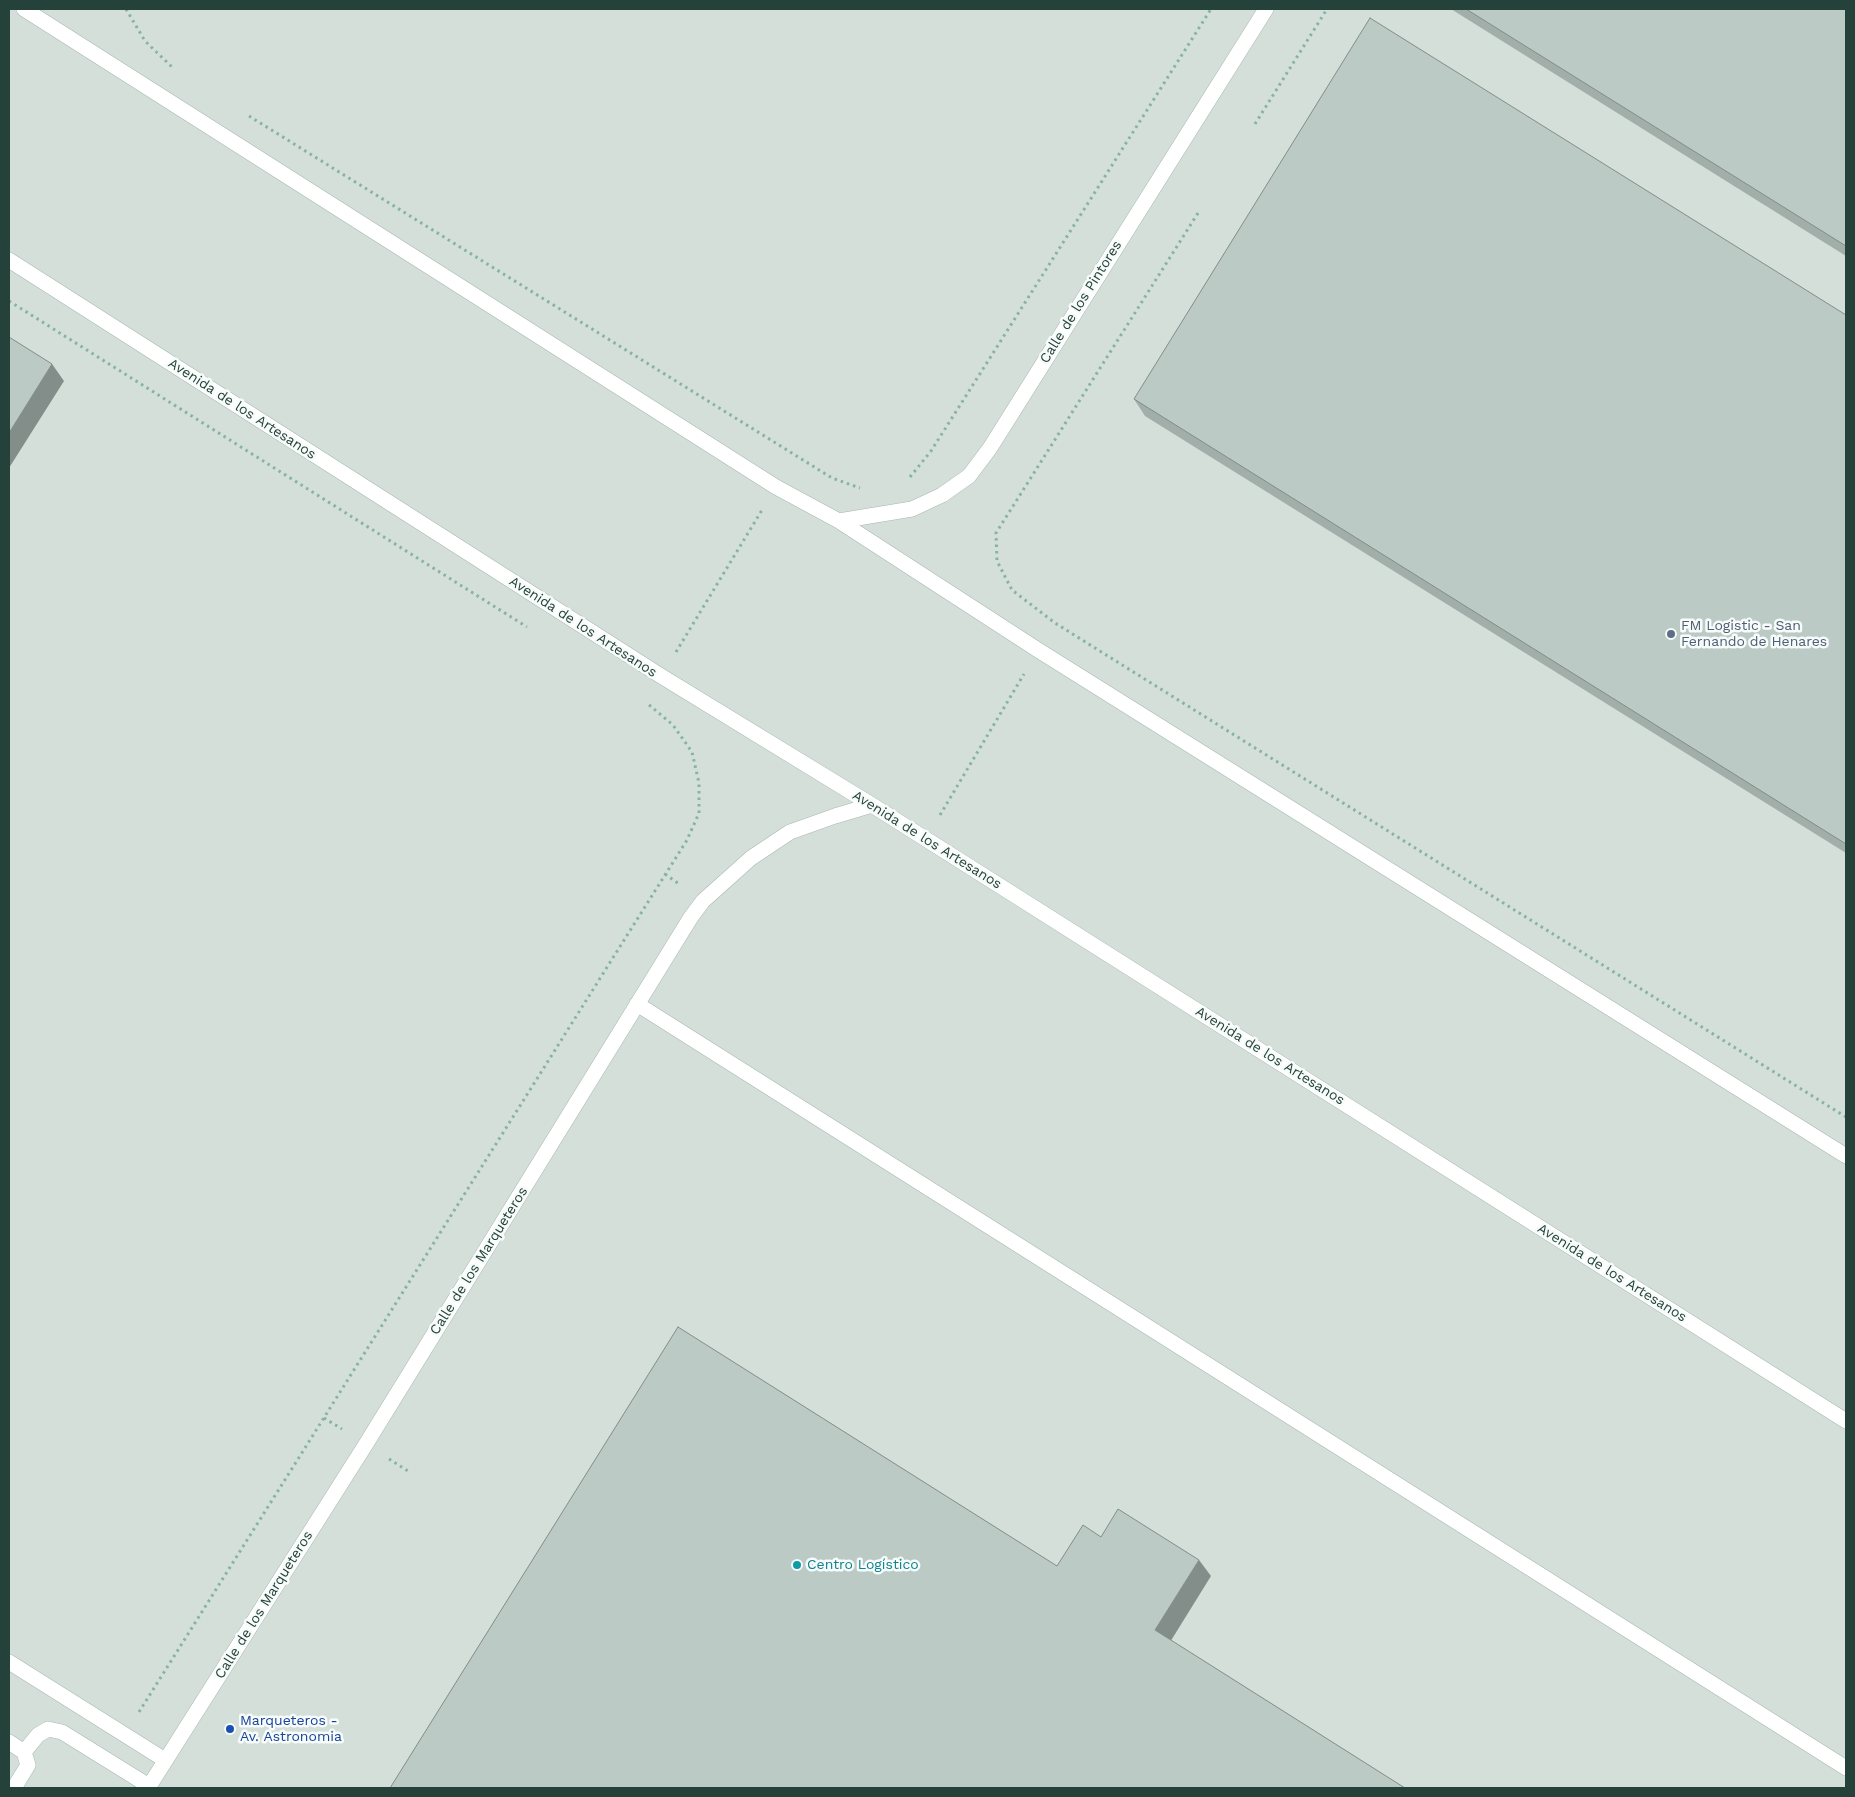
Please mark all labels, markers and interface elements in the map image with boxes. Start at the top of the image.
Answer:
street label: Calle de los Pintores [1036,238,1126,366]
street label: Avenida de los Artesanos [165,355,319,463]
street label: Avenida de los Artesanos [506,573,660,681]
place label: FM Logistic - San Fernando de Henares [1681,618,1827,650]
marker: FM Logistic - San Fernando de Henares [1665,628,1677,640]
street label: Avenida de los Artesanos [849,787,1005,893]
street label: Avenida de los Artesanos [1192,1003,1348,1109]
street label: Calle de los Marqueteros [427,1184,531,1338]
street label: Avenida de los Artesanos [1534,1220,1690,1326]
street label: Calle de los Marqueteros [212,1528,316,1682]
place label: Centro Logístico [807,1557,919,1573]
marker: Centro Logístico [791,1559,803,1571]
place label: Marqueteros - Av. Astronomia [240,1713,342,1745]
marker: Marqueteros - Av. Astronomia [224,1723,236,1735]

